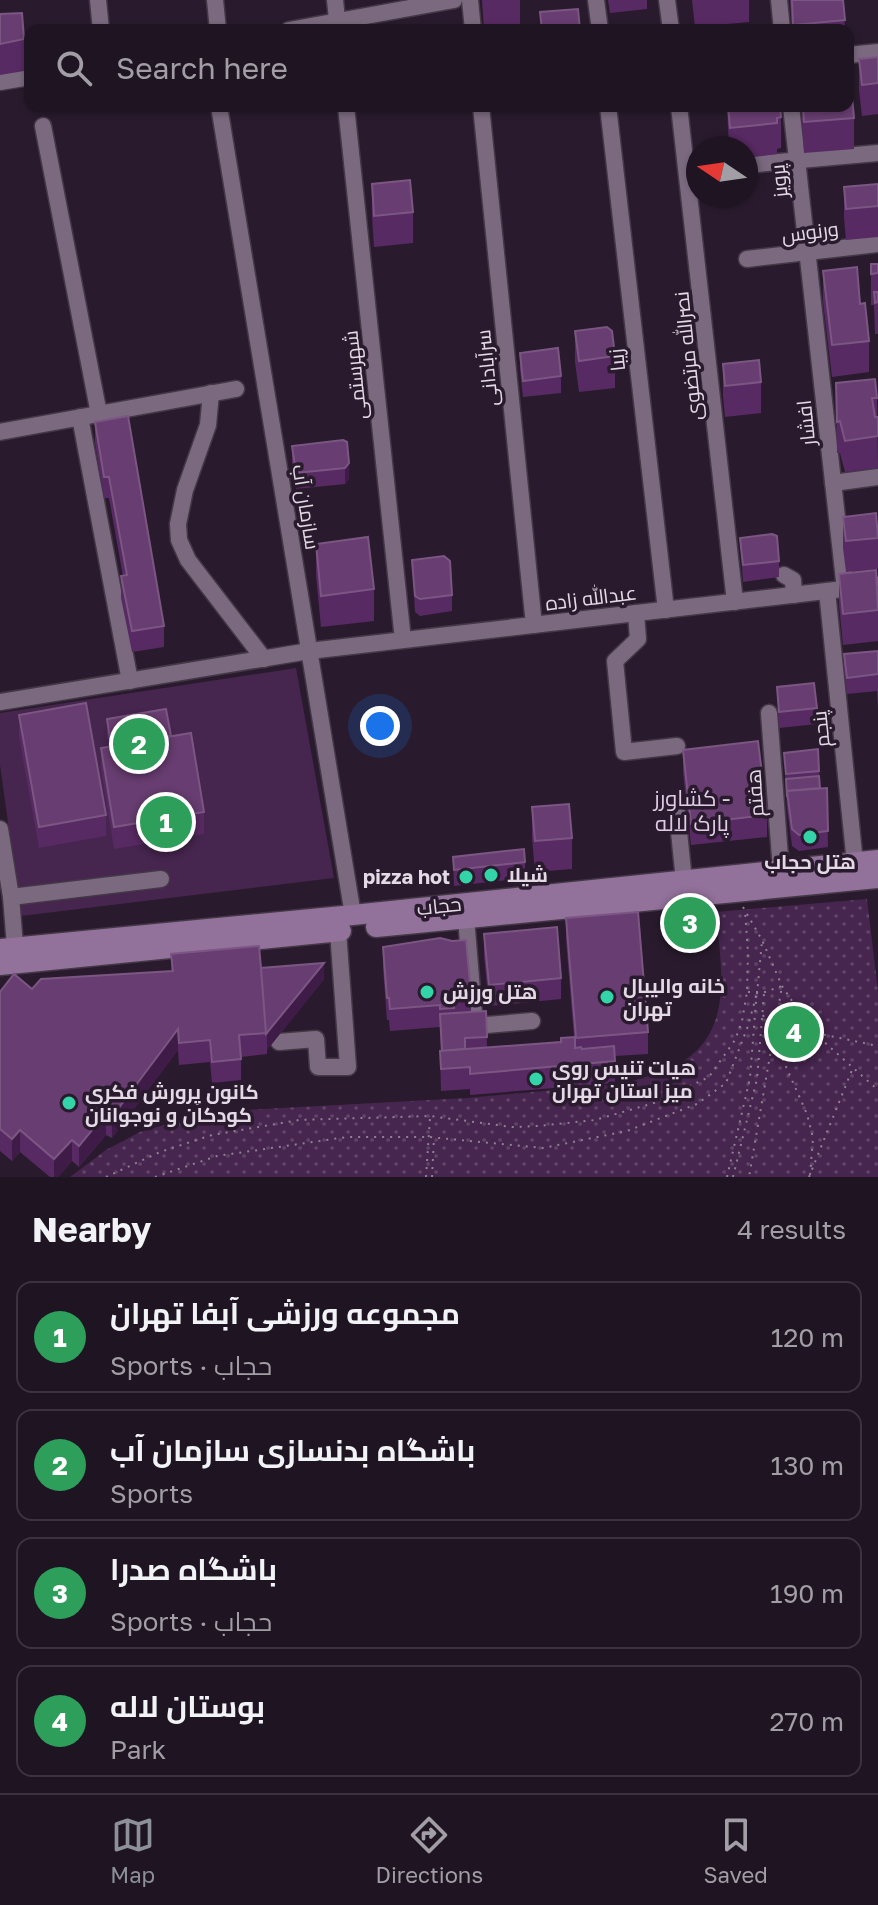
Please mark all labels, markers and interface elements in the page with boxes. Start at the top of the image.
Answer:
search box [24,24,854,112]
icon: search [52,46,96,90]
text: Search here [116,50,288,86]
north arrow [686,136,758,208]
street label: پرویز [764,162,794,200]
street label: ورنوس [780,216,840,248]
street label: نصرالله مرتضوی [668,290,708,422]
street label: سرآبادانی [470,328,504,408]
street label: شهرستمی [337,329,373,421]
street label: زیبا [603,348,630,372]
street label: افشار [791,399,820,448]
street label: سازمان آب [286,463,326,551]
street label: عبدالله زاده [544,579,638,616]
your location [360,706,400,746]
street label: پنجم [806,709,837,748]
pin: 2 [113,714,165,774]
street label: هفتم [740,768,771,818]
district label: کشاورز - پارک لاله [652,784,730,838]
pin: 1 [140,792,192,852]
marker: هتل حجاب [801,828,819,846]
place label: هتل حجاب [764,849,856,874]
place label: شیلا [507,862,548,887]
place label: pizza hot [363,864,450,888]
marker: شیلا [482,866,500,884]
marker: pizza hot [457,868,475,886]
street label: حجاب [415,891,462,919]
pin: 3 [664,893,716,953]
place label: خانه والیبال تهران [623,973,725,1022]
place label: هتل ورزش [443,979,537,1004]
marker: هتل ورزش [418,983,436,1001]
marker: خانه والیبال تهران [598,988,616,1006]
pin: 4 [768,1002,820,1062]
place label: هیات تنیس روی میز استان تهران [552,1055,696,1104]
marker: هیات تنیس روی میز استان تهران [527,1070,545,1088]
place label: کانون پرورش فکری کودکان و نوجوانان [85,1079,259,1127]
marker: کانون پرورش فکری کودکان و نوجوانان [60,1094,78,1112]
text: Nearby [32,1209,152,1249]
text: 4 results [737,1214,846,1245]
text: مجموعه ورزشی آبفا تهران [110,1295,460,1331]
text: 1 [53,1322,67,1353]
text: 120 m [771,1322,844,1353]
text: Sports · حجاب [110,1350,272,1381]
text: باشگاه بدنسازی سازمان آب [110,1432,475,1468]
text: 2 [52,1450,68,1481]
text: 130 m [771,1450,844,1481]
text: Sports [110,1478,193,1509]
text: باشگاه صدرا [110,1551,277,1587]
text: 3 [52,1578,68,1609]
text: 190 m [770,1578,844,1609]
text: Sports · حجاب [110,1606,272,1637]
text: بوستان لاله [110,1688,265,1724]
text: 4 [52,1706,68,1737]
text: 270 m [770,1706,844,1737]
text: Park [110,1734,166,1765]
tab: Map [110,1813,155,1888]
tab: Directions [376,1813,483,1888]
tab: Saved [704,1813,768,1888]

